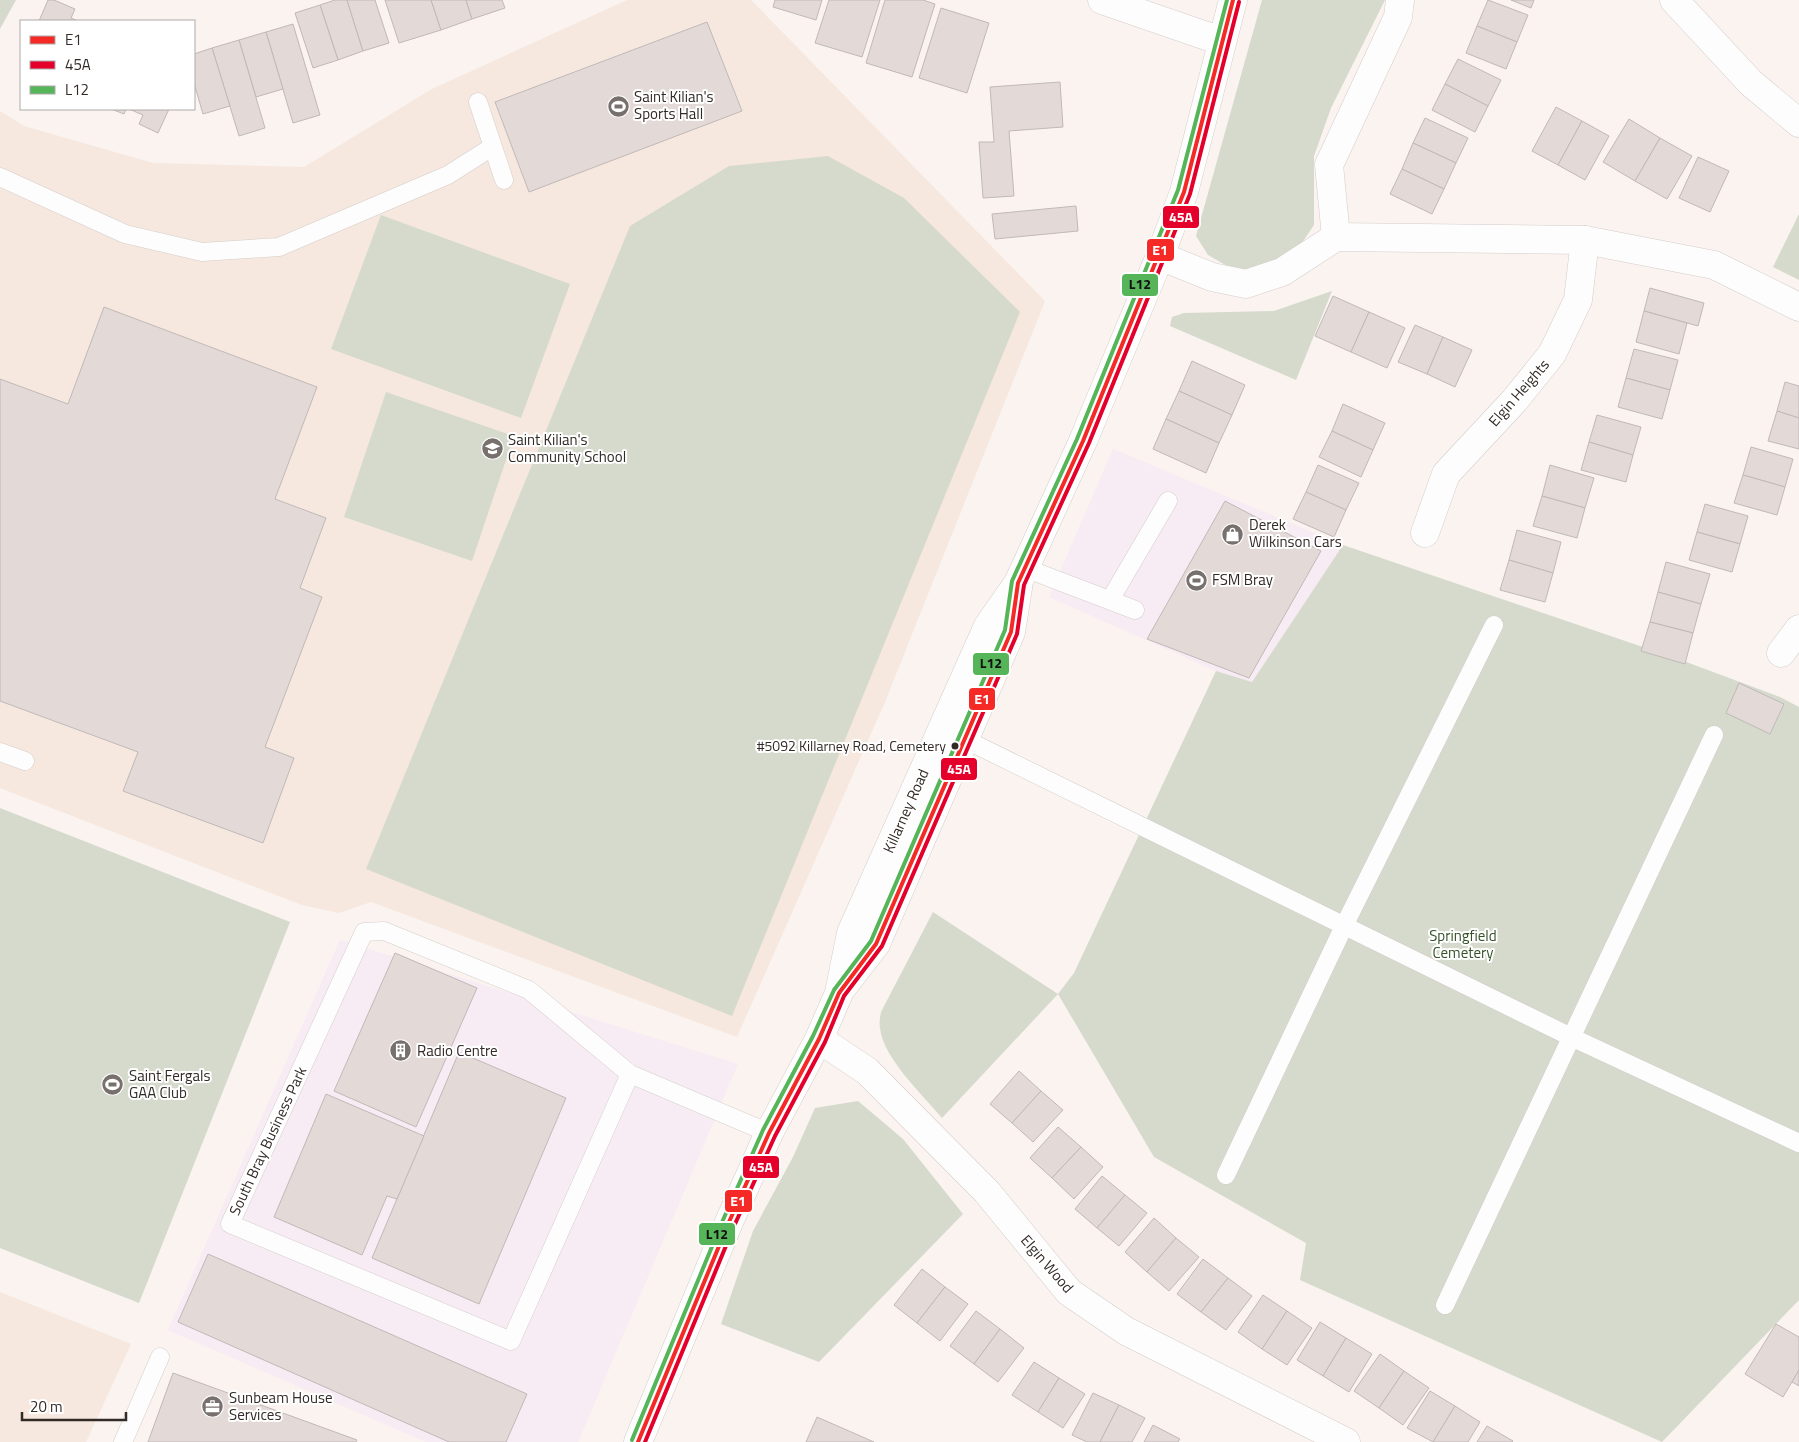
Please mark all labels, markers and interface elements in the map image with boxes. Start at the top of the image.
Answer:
legend [20,20,195,110]
text: E1 [65,28,82,51]
text: 45A [65,53,91,76]
text: L12 [65,78,89,101]
place label: Saint Kilian's Sports Hall [634,85,714,125]
sports icon: Saint Kilian's Sports Hall [606,94,630,118]
line badge: 45A [1162,205,1200,229]
text: 45A [1169,206,1194,227]
line badge: E1 [1146,238,1175,262]
text: E1 [1152,239,1168,260]
line badge: L12 [1121,273,1159,297]
text: L12 [1129,273,1151,294]
street label: Elgin Heights [1483,354,1555,432]
place label: Saint Kilian's Community School [508,428,626,468]
school or university icon: Saint Kilian's Community School [480,437,504,461]
place label: Derek Wilkinson Cars [1249,513,1342,553]
shop icon: Derek Wilkinson Cars [1221,522,1245,546]
sports icon: FSM Bray [1184,568,1208,592]
place label: FSM Bray [1212,568,1273,591]
line badge: L12 [972,652,1010,676]
text: L12 [980,652,1002,673]
line badge: E1 [968,687,996,711]
text: E1 [974,688,990,709]
place label: #5092 Killarney Road, Cemetery [757,735,946,756]
marker: #5092 Killarney Road, Cemetery [950,741,960,751]
line badge: 45A [940,757,978,781]
text: 45A [947,758,972,779]
street label: Killarney Road [877,765,934,857]
park label: Springfield Cemetery [1429,924,1497,964]
building icon: Radio Centre [389,1039,413,1063]
place label: Radio Centre [417,1039,498,1062]
street label: South Bray Business Park [223,1062,312,1219]
place label: Saint Fergals GAA Club [129,1064,210,1104]
sports icon: Saint Fergals GAA Club [101,1073,125,1097]
line badge: 45A [742,1155,780,1179]
text: 45A [749,1156,774,1177]
line badge: E1 [724,1189,753,1213]
text: E1 [730,1190,746,1211]
line badge: L12 [698,1222,736,1246]
text: L12 [706,1223,728,1244]
street label: Elgin Wood [1015,1229,1079,1298]
place label: Sunbeam House Services [229,1386,332,1426]
scale bar [22,1390,126,1422]
text: 20 m [30,1395,63,1418]
office icon: Sunbeam House Services [201,1395,225,1419]

